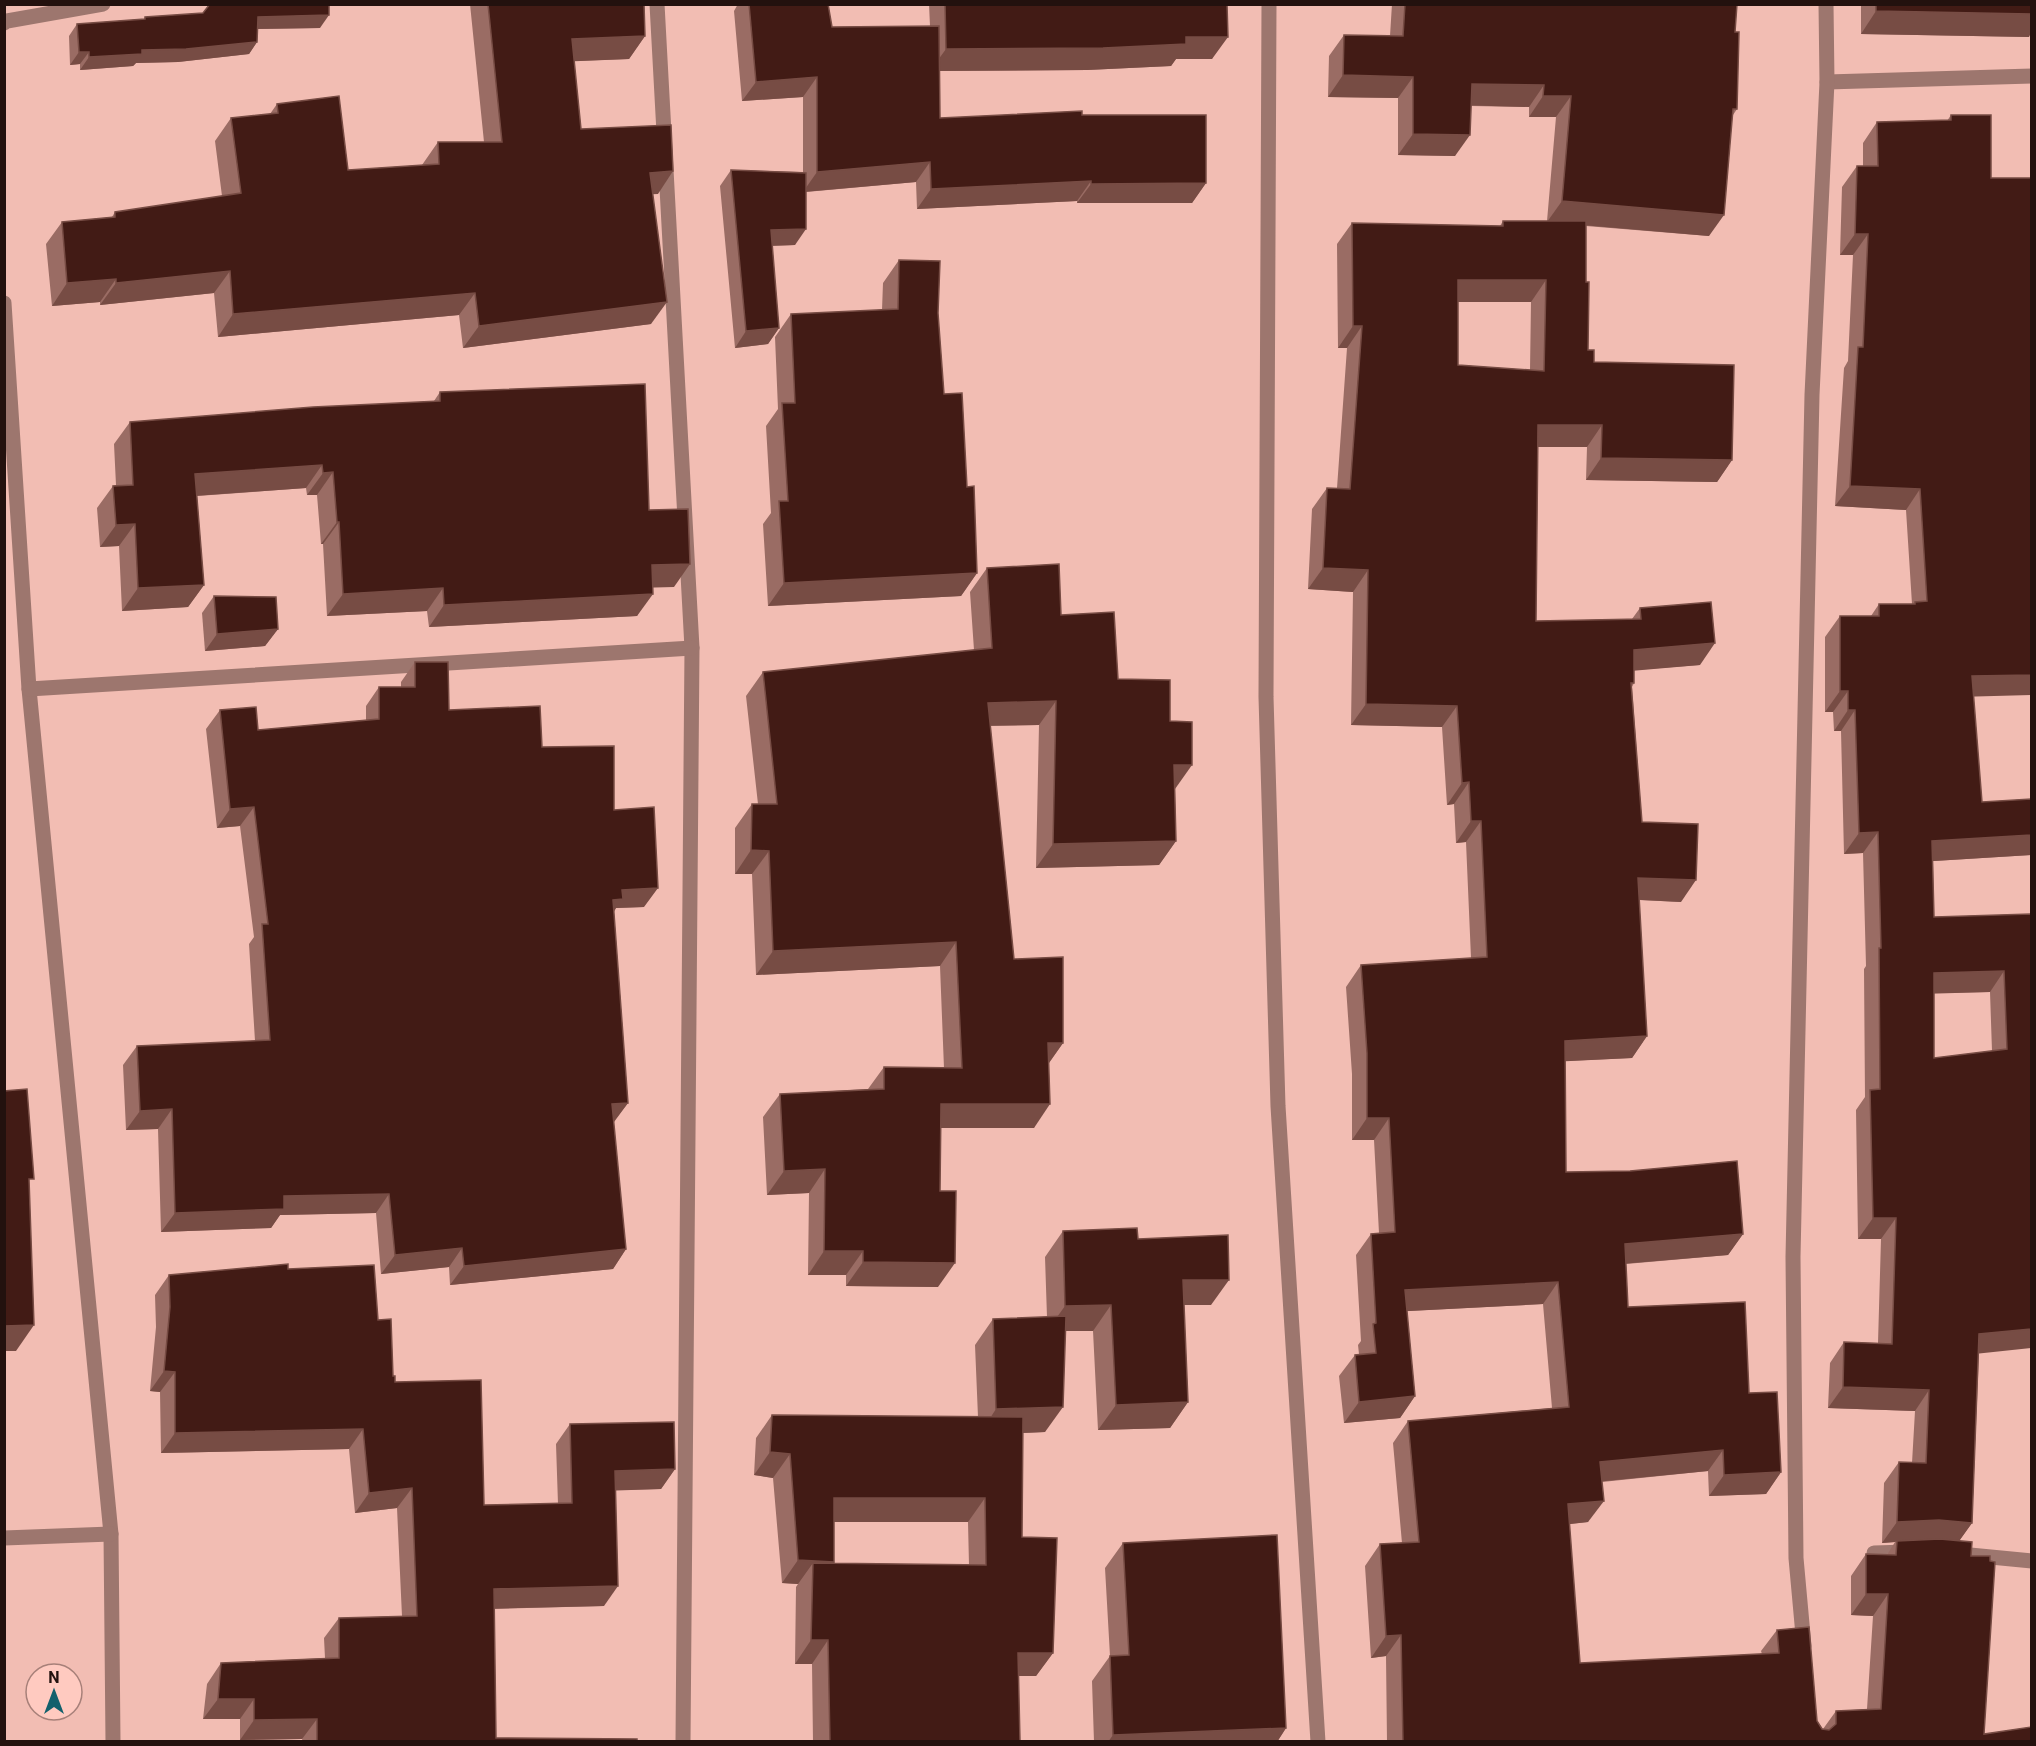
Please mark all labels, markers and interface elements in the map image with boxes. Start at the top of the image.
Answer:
north arrow [24,1662,84,1722]
text: N [48,1668,60,1687]

